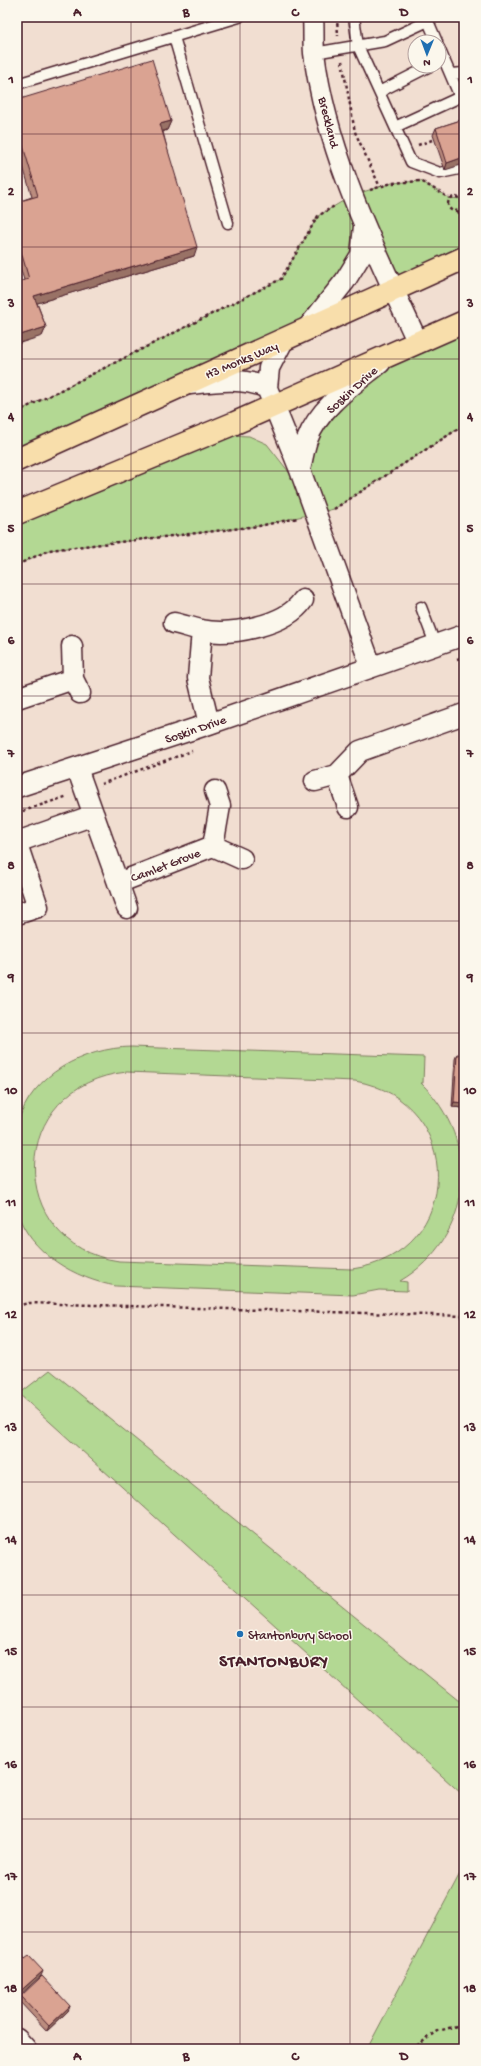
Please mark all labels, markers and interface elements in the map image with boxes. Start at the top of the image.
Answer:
text: A [72,6,82,21]
text: B [182,6,191,21]
text: C [290,6,300,21]
text: D [399,6,409,21]
north arrow [407,34,447,74]
text: N [423,56,431,68]
text: 1 [7,73,14,88]
text: 1 [466,73,473,88]
street label: Breckland [314,95,341,151]
text: 2 [8,185,15,200]
text: 2 [467,185,474,200]
text: 3 [7,297,15,312]
text: 3 [466,297,474,312]
street label: H3 Monks Way [203,339,281,383]
street label: Soskin Drive [324,364,382,418]
text: 4 [7,410,15,425]
text: 4 [466,410,474,425]
text: 5 [8,522,15,537]
text: 5 [467,522,474,537]
text: 6 [8,634,15,649]
text: 6 [467,634,474,649]
street label: Soskin Drive [163,713,229,748]
text: 7 [7,747,16,762]
text: 7 [466,747,475,762]
street label: Camlet Grove [129,846,203,886]
text: 8 [7,859,15,874]
text: 8 [466,859,474,874]
text: 9 [7,971,15,986]
text: 9 [466,971,474,986]
text: 10 [4,1084,18,1099]
text: 10 [463,1084,477,1099]
text: 11 [5,1196,16,1211]
text: 11 [464,1196,475,1211]
text: 12 [4,1308,17,1323]
text: 12 [463,1308,476,1323]
text: 13 [4,1421,17,1436]
text: 13 [463,1421,476,1436]
text: 14 [4,1533,18,1548]
text: 14 [463,1533,477,1548]
marker: Stantonbury School [235,1629,245,1639]
place label: Stantonbury School [248,1629,352,1644]
text: 15 [4,1645,17,1660]
text: 15 [463,1645,476,1660]
district label: STANTONBURY [219,1653,329,1673]
text: 16 [4,1758,17,1773]
text: 16 [463,1758,476,1773]
text: 17 [4,1870,18,1885]
text: 17 [463,1870,477,1885]
text: 18 [4,1982,17,1997]
text: 18 [463,1982,476,1997]
text: A [72,2050,82,2065]
text: B [182,2050,191,2065]
text: C [290,2050,300,2065]
text: D [399,2050,409,2065]

